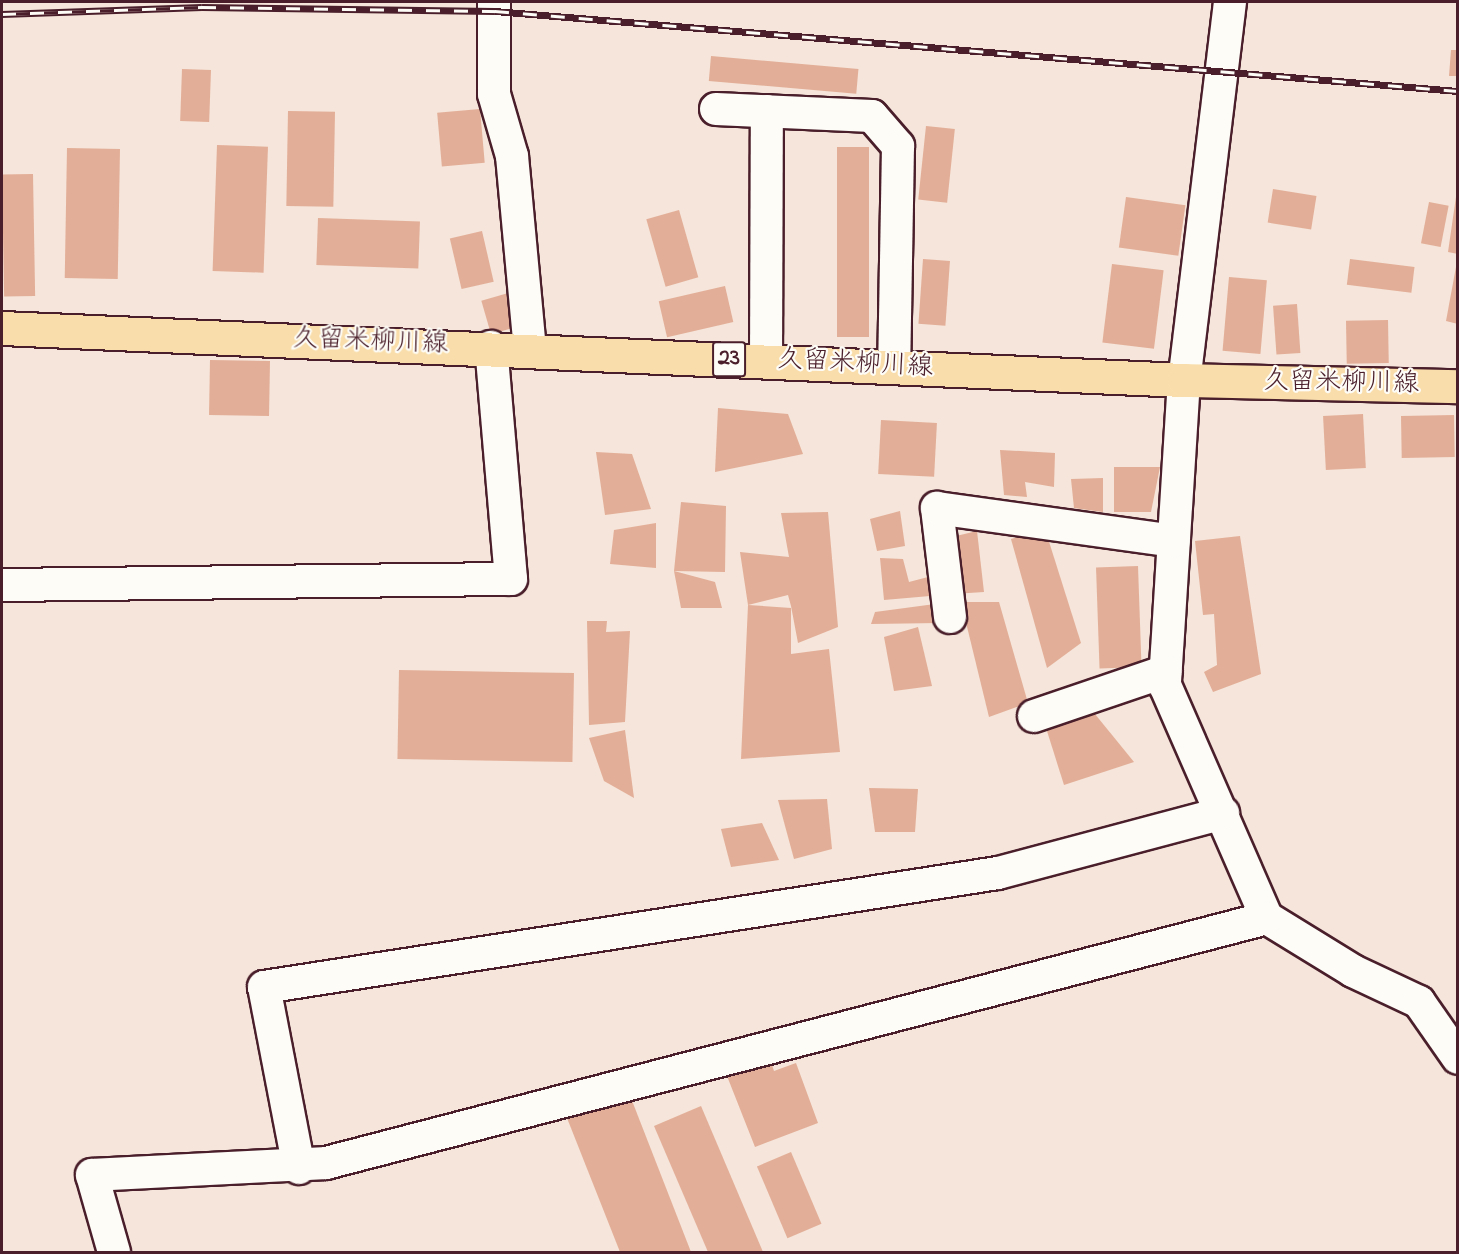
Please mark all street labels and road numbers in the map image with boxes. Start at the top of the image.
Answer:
street label: 久留米柳川線 [292,325,448,361]
road number: 23 [711,338,747,380]
street label: 久留米柳川線 [776,345,934,385]
street label: 久留米柳川線 [1263,367,1419,401]

